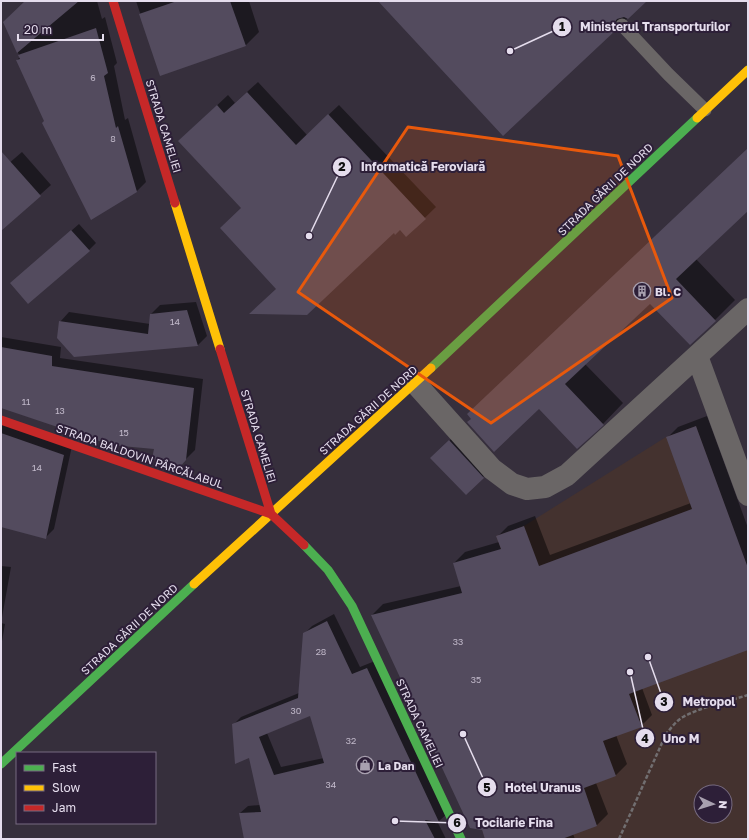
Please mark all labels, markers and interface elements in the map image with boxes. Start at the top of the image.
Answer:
callout: Ministerul Transporturilor [552,15,738,39]
scale bar [18,16,103,42]
text: 1 [559,19,565,34]
text: Ministerul Transporturilor [580,19,730,34]
text: 20 m [24,22,52,37]
house number: 6 [90,72,96,83]
street label: STRADA CAMELIEI [144,78,184,174]
house number: 8 [110,133,116,144]
street label: STRADA GĂRII DE NORD [555,140,655,238]
callout: Informatică Feroviară [332,155,493,179]
text: 2 [338,159,346,174]
text: Informatică Feroviară [361,159,485,174]
building icon: Bl. C [632,281,652,301]
place label: Bl. C [655,285,681,298]
house number: 14 [170,316,180,327]
street label: STRADA GĂRII DE NORD [316,362,420,457]
street label: STRADA CAMELIEI [239,388,279,484]
house number: 11 [22,396,31,407]
house number: 13 [55,405,65,416]
street label: STRADA BALDOVIN PÂRCĂLABUL [55,421,226,491]
house number: 15 [119,427,129,438]
house number: 14 [32,462,42,473]
street label: STRADA GĂRII DE NORD [78,581,180,677]
house number: 33 [453,636,463,647]
house number: 28 [316,646,326,657]
house number: 35 [471,674,481,685]
street label: STRADA CAMELIEI [394,676,446,770]
callout: Metropol [654,690,743,714]
text: 3 [660,694,668,709]
text: Metropol [683,694,735,709]
house number: 30 [291,705,302,716]
callout: Uno M [635,726,708,750]
text: 4 [641,731,649,746]
text: Uno M [663,731,699,746]
house number: 32 [346,735,356,746]
legend [16,752,156,824]
shop icon: La Dan [355,755,375,775]
place label: La Dan [378,759,415,772]
text: Fast [52,760,77,775]
callout: Hotel Uranus [477,775,590,799]
house number: 34 [326,779,337,790]
text: Slow [52,780,80,795]
text: 5 [483,780,491,795]
text: Hotel Uranus [505,780,582,795]
north arrow [693,784,733,824]
text: Jam [52,800,76,815]
text: N [717,800,730,809]
callout: Tocilarie Fina [447,811,561,835]
text: 6 [453,815,461,830]
text: Tocilarie Fina [475,815,553,830]

